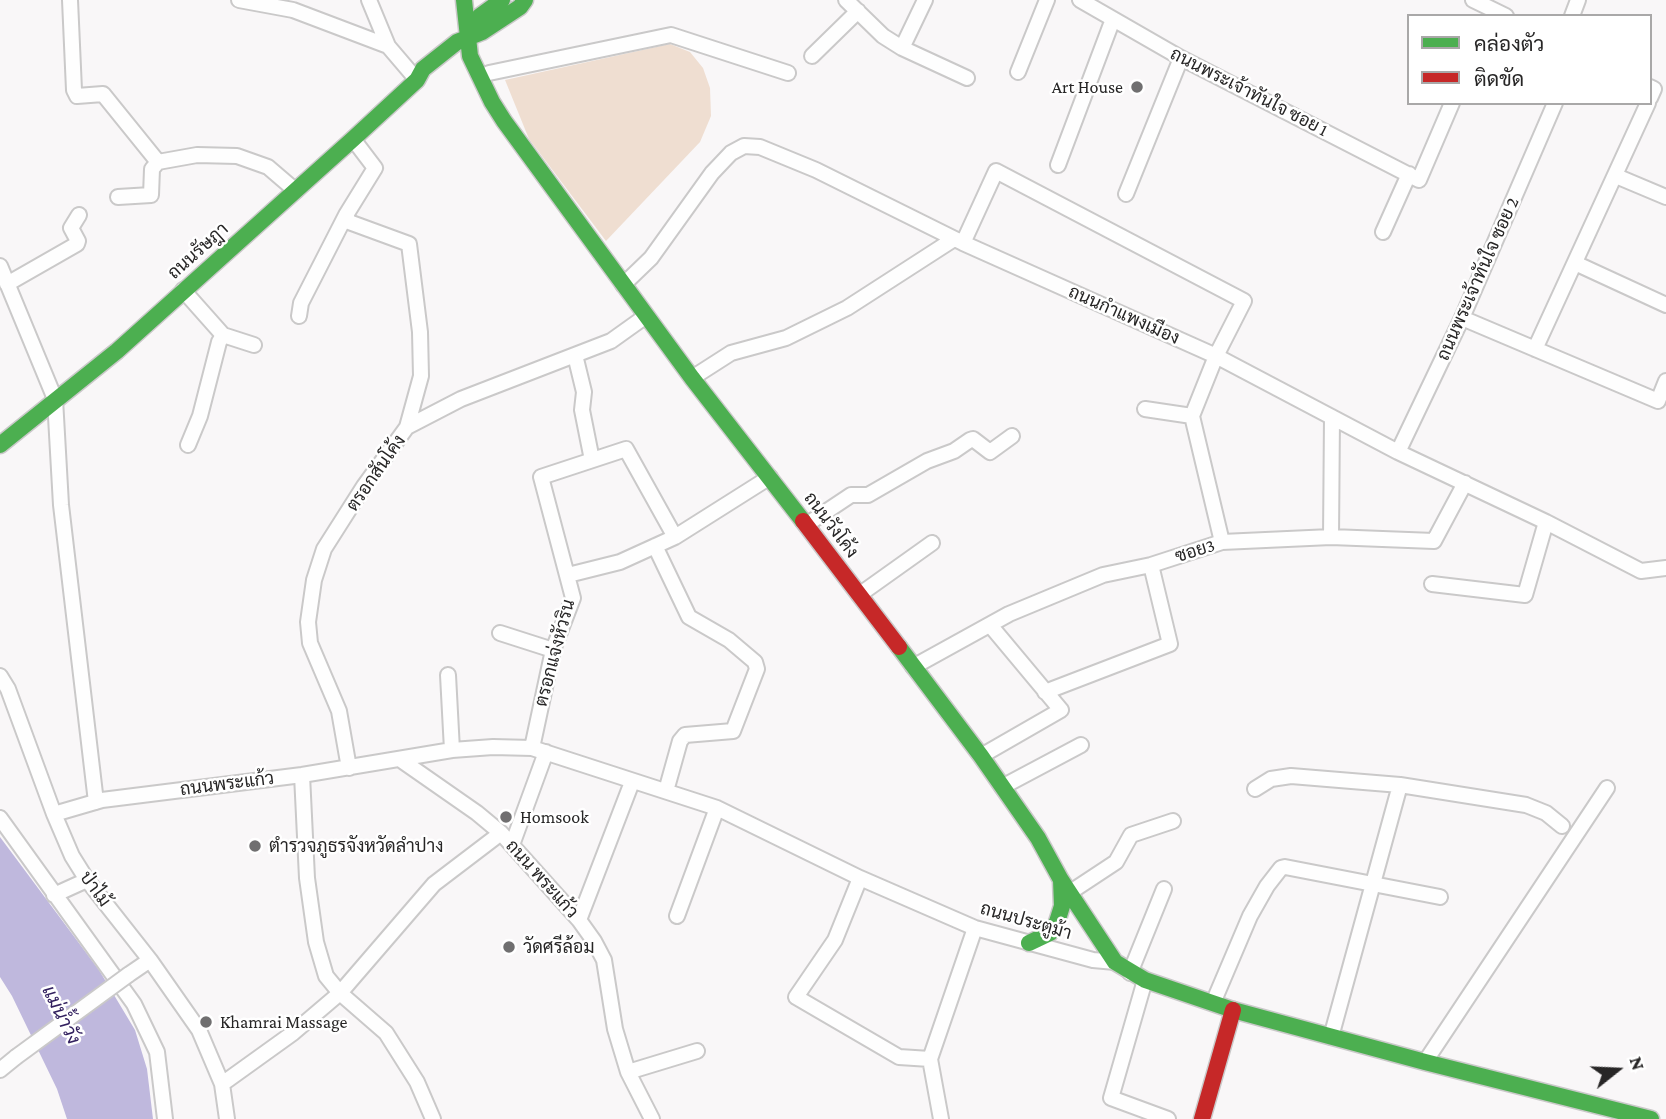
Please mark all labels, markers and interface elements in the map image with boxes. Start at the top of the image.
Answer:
legend [1407,14,1652,105]
text: คล่องตัว [1474,32,1544,56]
street label: ถนนพระเจ้าทันใจ ซอย 1 [1167,43,1331,141]
text: ติดขัด [1474,67,1524,91]
place label: Art House [1052,76,1123,98]
marker: Art House [1129,79,1145,95]
street label: ถนนพระเจ้าทันใจ ซอย 2 [1432,194,1524,364]
street label: ถนนรัษฎา [163,218,233,284]
street label: ถนนกำแพงเมือง [1065,281,1183,349]
street label: ตรอกสันโค้ง [342,431,410,515]
street label: ถนนวังโค้ง [799,488,863,562]
street label: ซอย3 [1172,535,1218,567]
street label: ตรอกแจ่งหัวริน [530,597,580,709]
street label: ถนนพระแก้ว [179,768,275,800]
place label: Homsook [520,806,589,828]
marker: Homsook [498,809,514,825]
place label: ตำรวจภูธรจังหวัดลำปาง [269,835,444,857]
street label: ถนน พระแก้ว [501,835,583,923]
marker: ตำรวจภูธรจังหวัดลำปาง [247,838,263,854]
street label: ป่าไม้ [75,867,115,911]
street label: ถนนประตูม้า [978,898,1074,944]
place label: วัดศรีล้อม [523,936,594,958]
marker: วัดศรีล้อม [501,939,517,955]
water label: แม่น้ำวัง [37,982,85,1048]
place label: Khamrai Massage [220,1011,348,1033]
marker: Khamrai Massage [198,1014,214,1030]
north arrow [1582,1035,1652,1105]
text: N [1625,1054,1649,1073]

